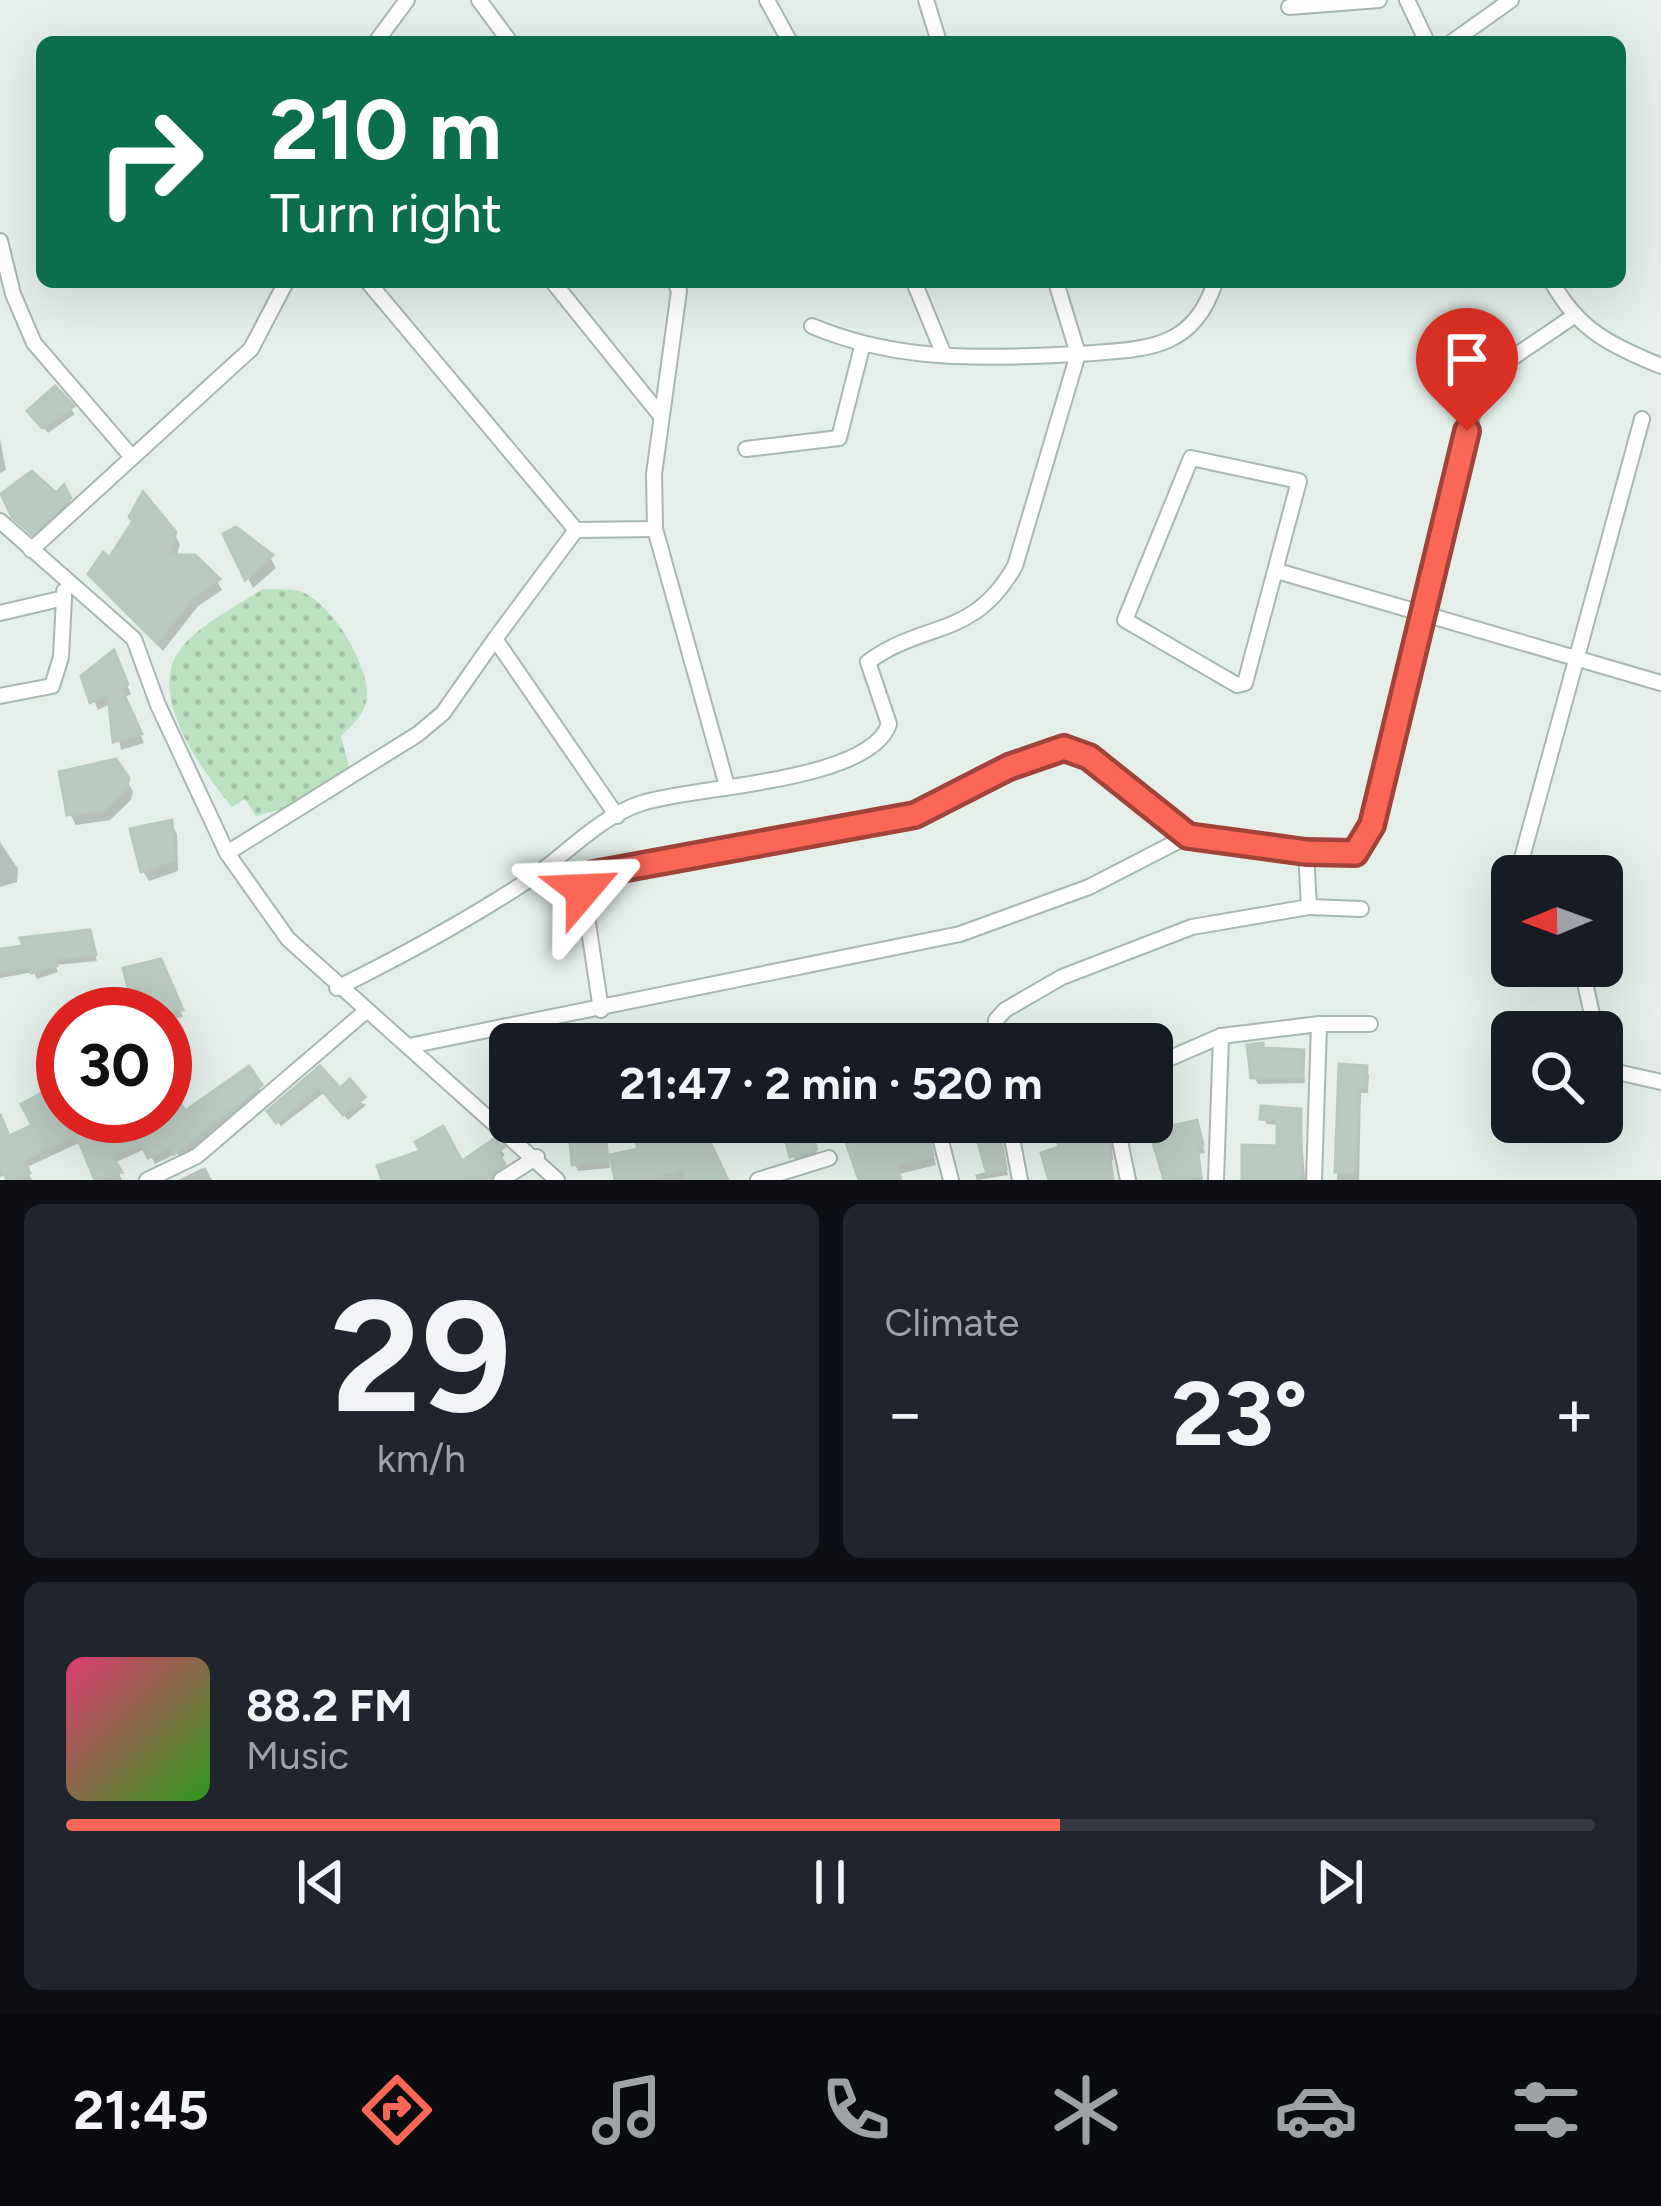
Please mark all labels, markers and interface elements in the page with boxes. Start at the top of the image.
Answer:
text: 210 m [270,79,502,180]
icon: right [72,84,228,240]
text: Turn right [270,181,502,246]
pin [1416,308,1518,431]
icon: arrive [1434,326,1500,392]
position arrow [520,827,646,953]
north arrow [1491,855,1623,987]
map controls [1491,855,1623,1143]
speed limit sign: 30 [36,987,192,1143]
button: search [1491,1011,1623,1143]
text: 21:47 · 2 min · 520 m [619,1056,1043,1110]
text: 29 [331,1263,512,1450]
text: Climate [885,1299,1019,1346]
text: 23° [1172,1359,1308,1468]
text: − [885,1373,926,1453]
text: + [1554,1373,1595,1453]
text: km/h [377,1435,466,1482]
text: 88.2 FM [246,1678,413,1732]
text: Music [246,1732,349,1779]
icon: previous [288,1849,354,1915]
icon: pause [797,1849,863,1915]
icon: next [1307,1849,1373,1915]
icon: directions [355,2068,439,2152]
icon: music [585,2068,669,2152]
icon: phone [814,2068,898,2152]
icon: climate [1044,2068,1128,2152]
icon: car [1274,2068,1358,2152]
icon: filters [1504,2068,1588,2152]
text: 21:45 [73,2078,209,2143]

